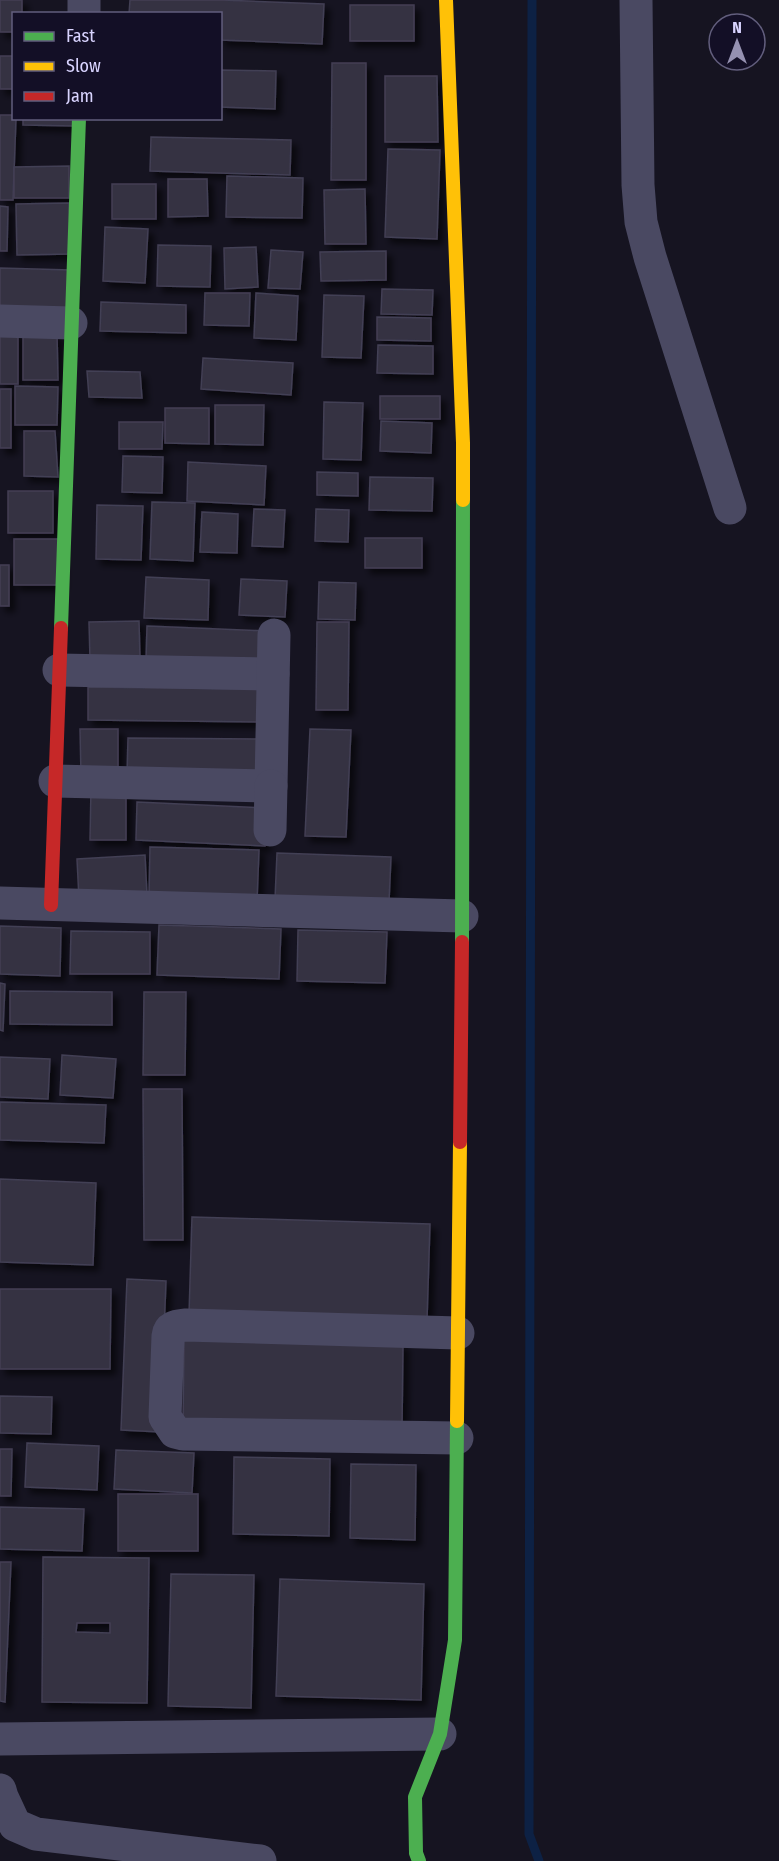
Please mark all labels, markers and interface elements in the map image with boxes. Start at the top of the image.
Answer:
legend [12,12,222,120]
north arrow [707,12,767,72]
text: N [732,18,742,37]
text: Fast [66,25,95,47]
text: Slow [66,55,101,77]
text: Jam [66,85,94,107]

